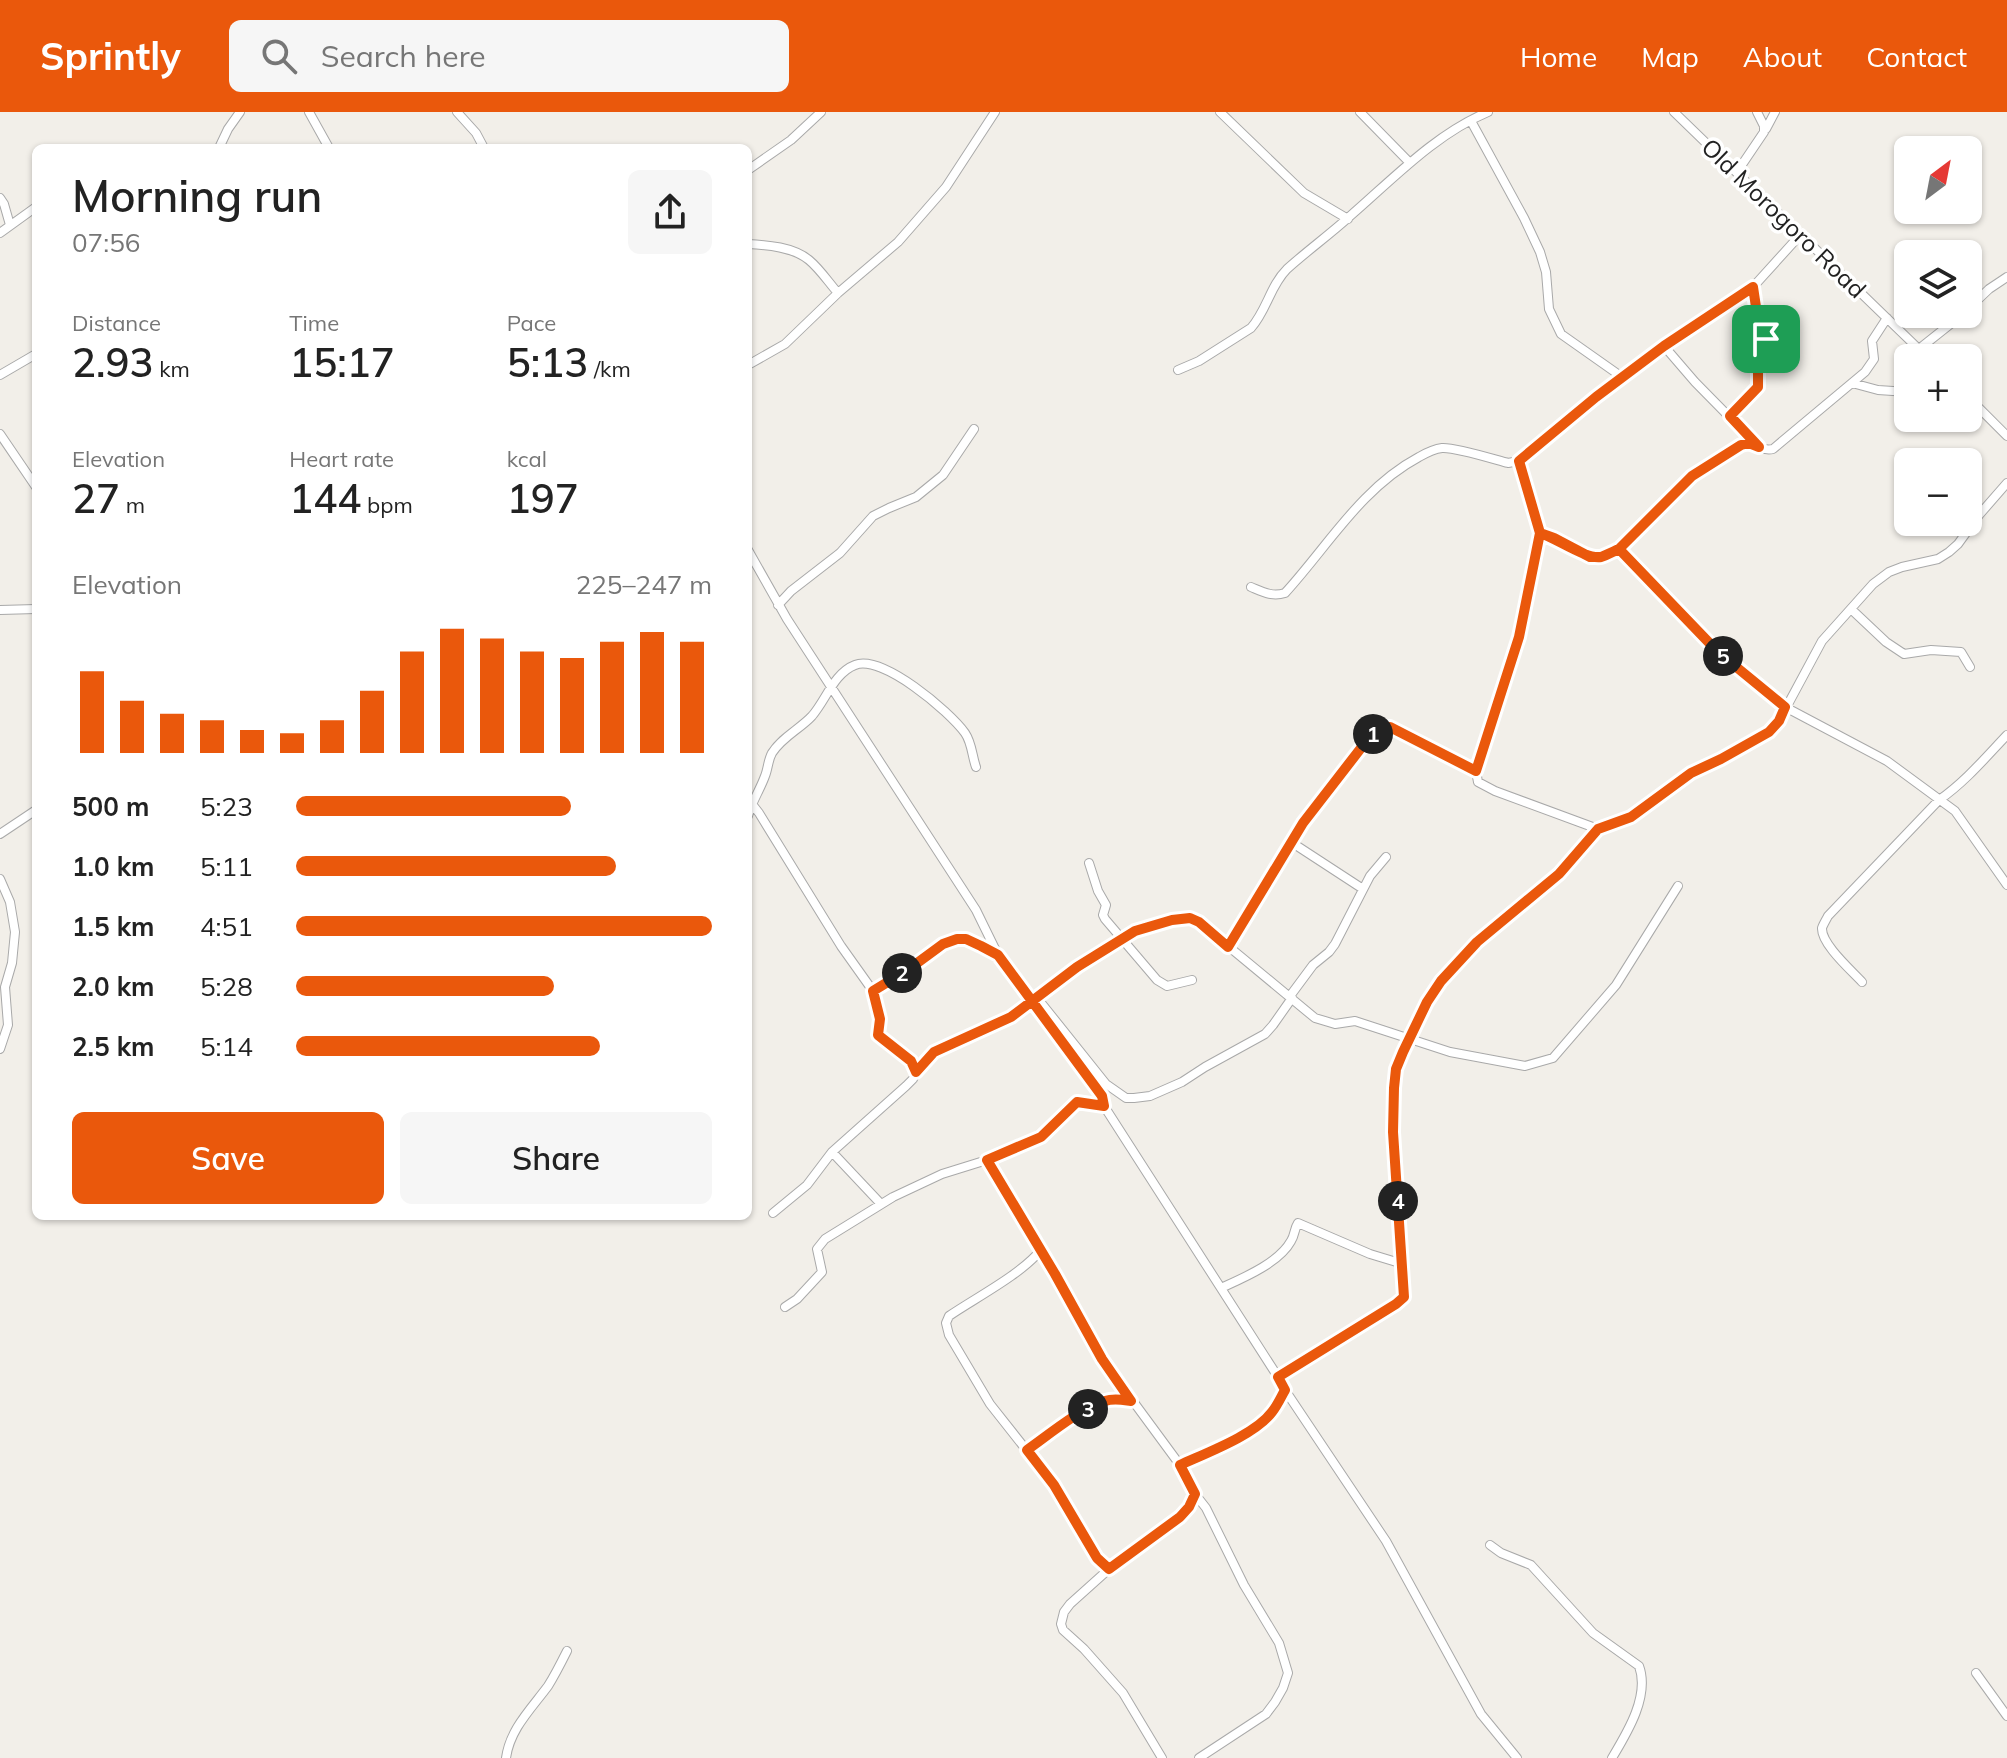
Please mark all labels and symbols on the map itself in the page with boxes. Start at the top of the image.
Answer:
street label: Old Morogoro Road [1696,132,1872,304]
north arrow [1894,136,1982,224]
pin [1732,305,1800,373]
pin: 5 [1703,636,1743,676]
pin: 1 [1353,714,1393,754]
pin: 2 [882,953,922,993]
pin: 4 [1378,1181,1418,1221]
pin: 3 [1068,1389,1108,1429]

